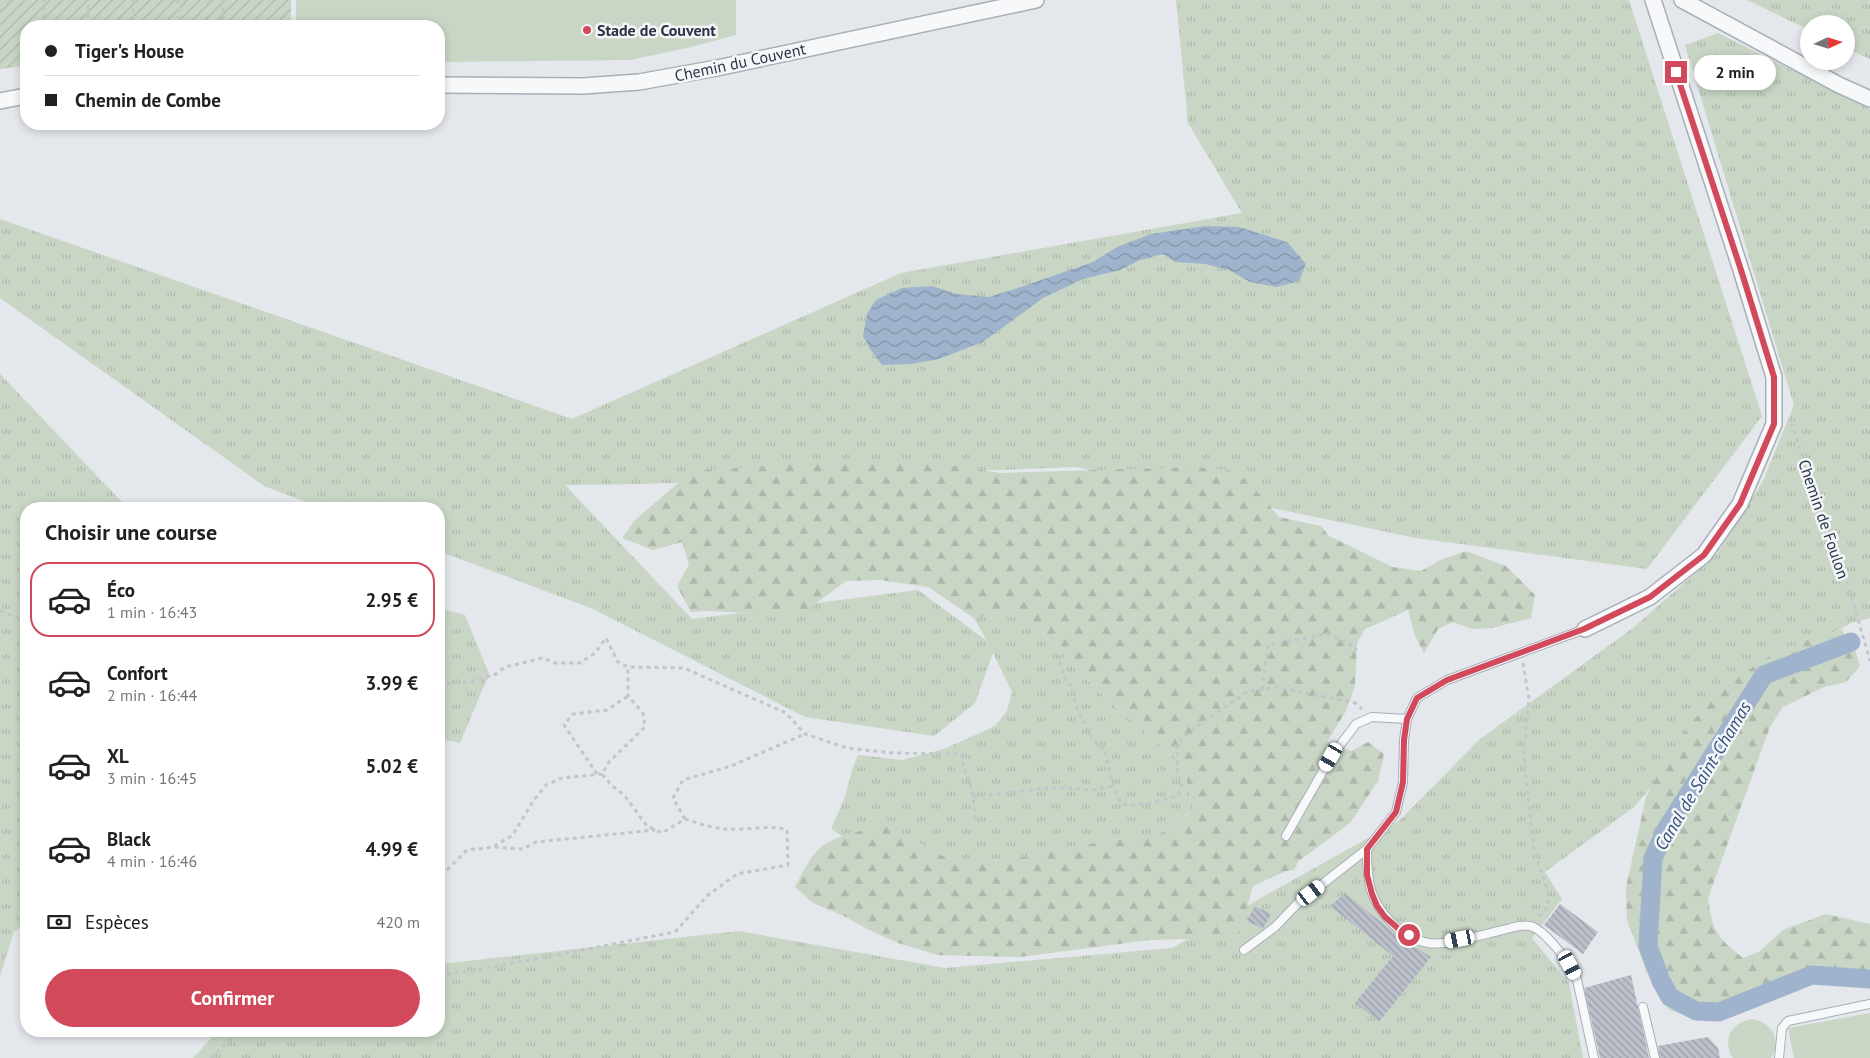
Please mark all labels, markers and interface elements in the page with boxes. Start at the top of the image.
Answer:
north arrow [1800,15,1855,70]
map controls [1800,15,1855,70]
place label: Stade de Couvent [597,20,716,40]
marker: Stade de Couvent [581,24,593,36]
street label: Chemin du Couvent [673,38,808,86]
text: Tiger's House [75,39,184,63]
callout: 2 min [1694,54,1776,90]
route end [1665,61,1687,83]
text: 2 min [1715,62,1755,82]
text: Chemin de Combe [75,88,221,112]
street label: Chemin de Foulon [1794,457,1854,581]
text: Choisir une course [45,518,217,546]
icon: car [47,577,92,622]
text: Éco [107,578,135,602]
text: 2.95 € [365,588,418,612]
text: 1 min · 16:43 [107,602,197,622]
icon: car [47,660,92,705]
text: Confort [107,661,168,685]
text: 3.99 € [365,671,418,695]
text: 2 min · 16:44 [107,685,197,705]
water label: Canal de Saint-Chamas [1649,696,1756,854]
car [1317,740,1344,774]
icon: car [47,743,92,788]
text: XL [107,744,129,768]
text: 5.02 € [365,754,418,778]
text: 3 min · 16:45 [107,768,197,788]
icon: car [47,826,92,871]
text: Black [107,827,151,851]
text: 4.99 € [365,837,418,861]
text: 4 min · 16:46 [107,851,197,871]
car [1294,878,1327,908]
icon: cash [45,908,73,936]
text: Espèces [85,910,149,934]
text: 420 m [377,912,420,932]
route start [1398,924,1420,946]
car [1443,929,1476,949]
car [1556,948,1583,982]
button: Confirmer [45,969,420,1027]

